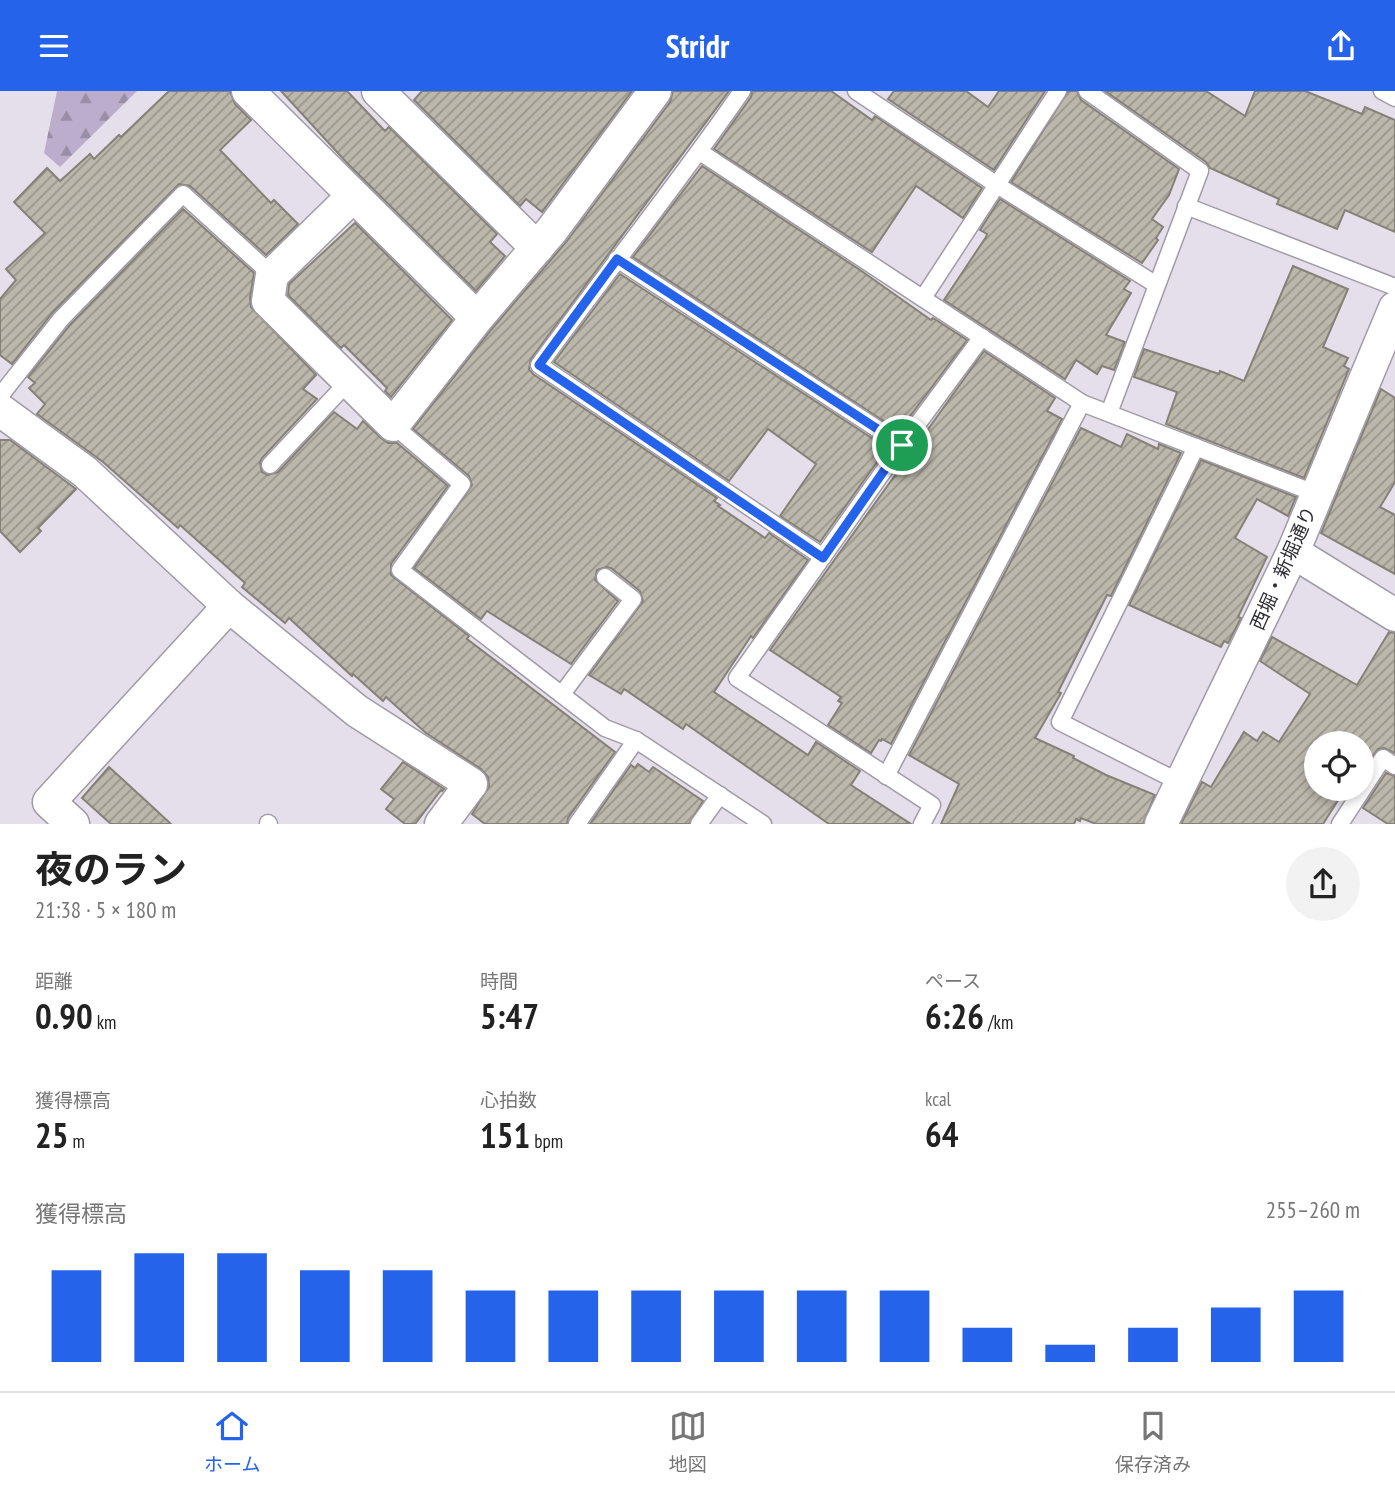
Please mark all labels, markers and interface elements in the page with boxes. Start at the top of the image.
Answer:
text: Stridr [666,25,729,67]
icon: menu [35,27,73,65]
icon: share [1322,27,1360,65]
pin [872,415,932,475]
icon: arrive [883,426,921,464]
street label: 西堀・新堀通り [1245,502,1321,634]
map controls [1304,731,1374,801]
button: locate [1304,731,1374,801]
text: 夜のラン [35,844,187,893]
button: share [1286,847,1360,921]
text: 21:38 · 5 × 180 m [35,895,176,924]
text: 距離 [35,969,73,993]
text: 時間 [480,969,518,993]
text: ペース [925,969,981,993]
text: 0.90 [35,993,93,1039]
text: 5:47 [480,993,539,1039]
text: 6:26 [925,993,984,1039]
text: km [93,1010,116,1034]
text: /km [984,1010,1013,1034]
text: kcal [925,1087,951,1111]
text: 獲得標高 [35,1088,111,1112]
text: 心拍数 [480,1088,537,1112]
text: 64 [925,1111,958,1157]
text: 25 [35,1112,68,1158]
text: 151 [480,1112,530,1158]
text: m [68,1129,85,1153]
text: bpm [530,1129,563,1153]
text: 255–260 m [1266,1195,1360,1224]
text: 獲得標高 [35,1199,127,1228]
tab: ホーム [204,1407,261,1476]
tab: 地図 [669,1407,707,1476]
tab: 保存済み [1115,1407,1191,1476]

